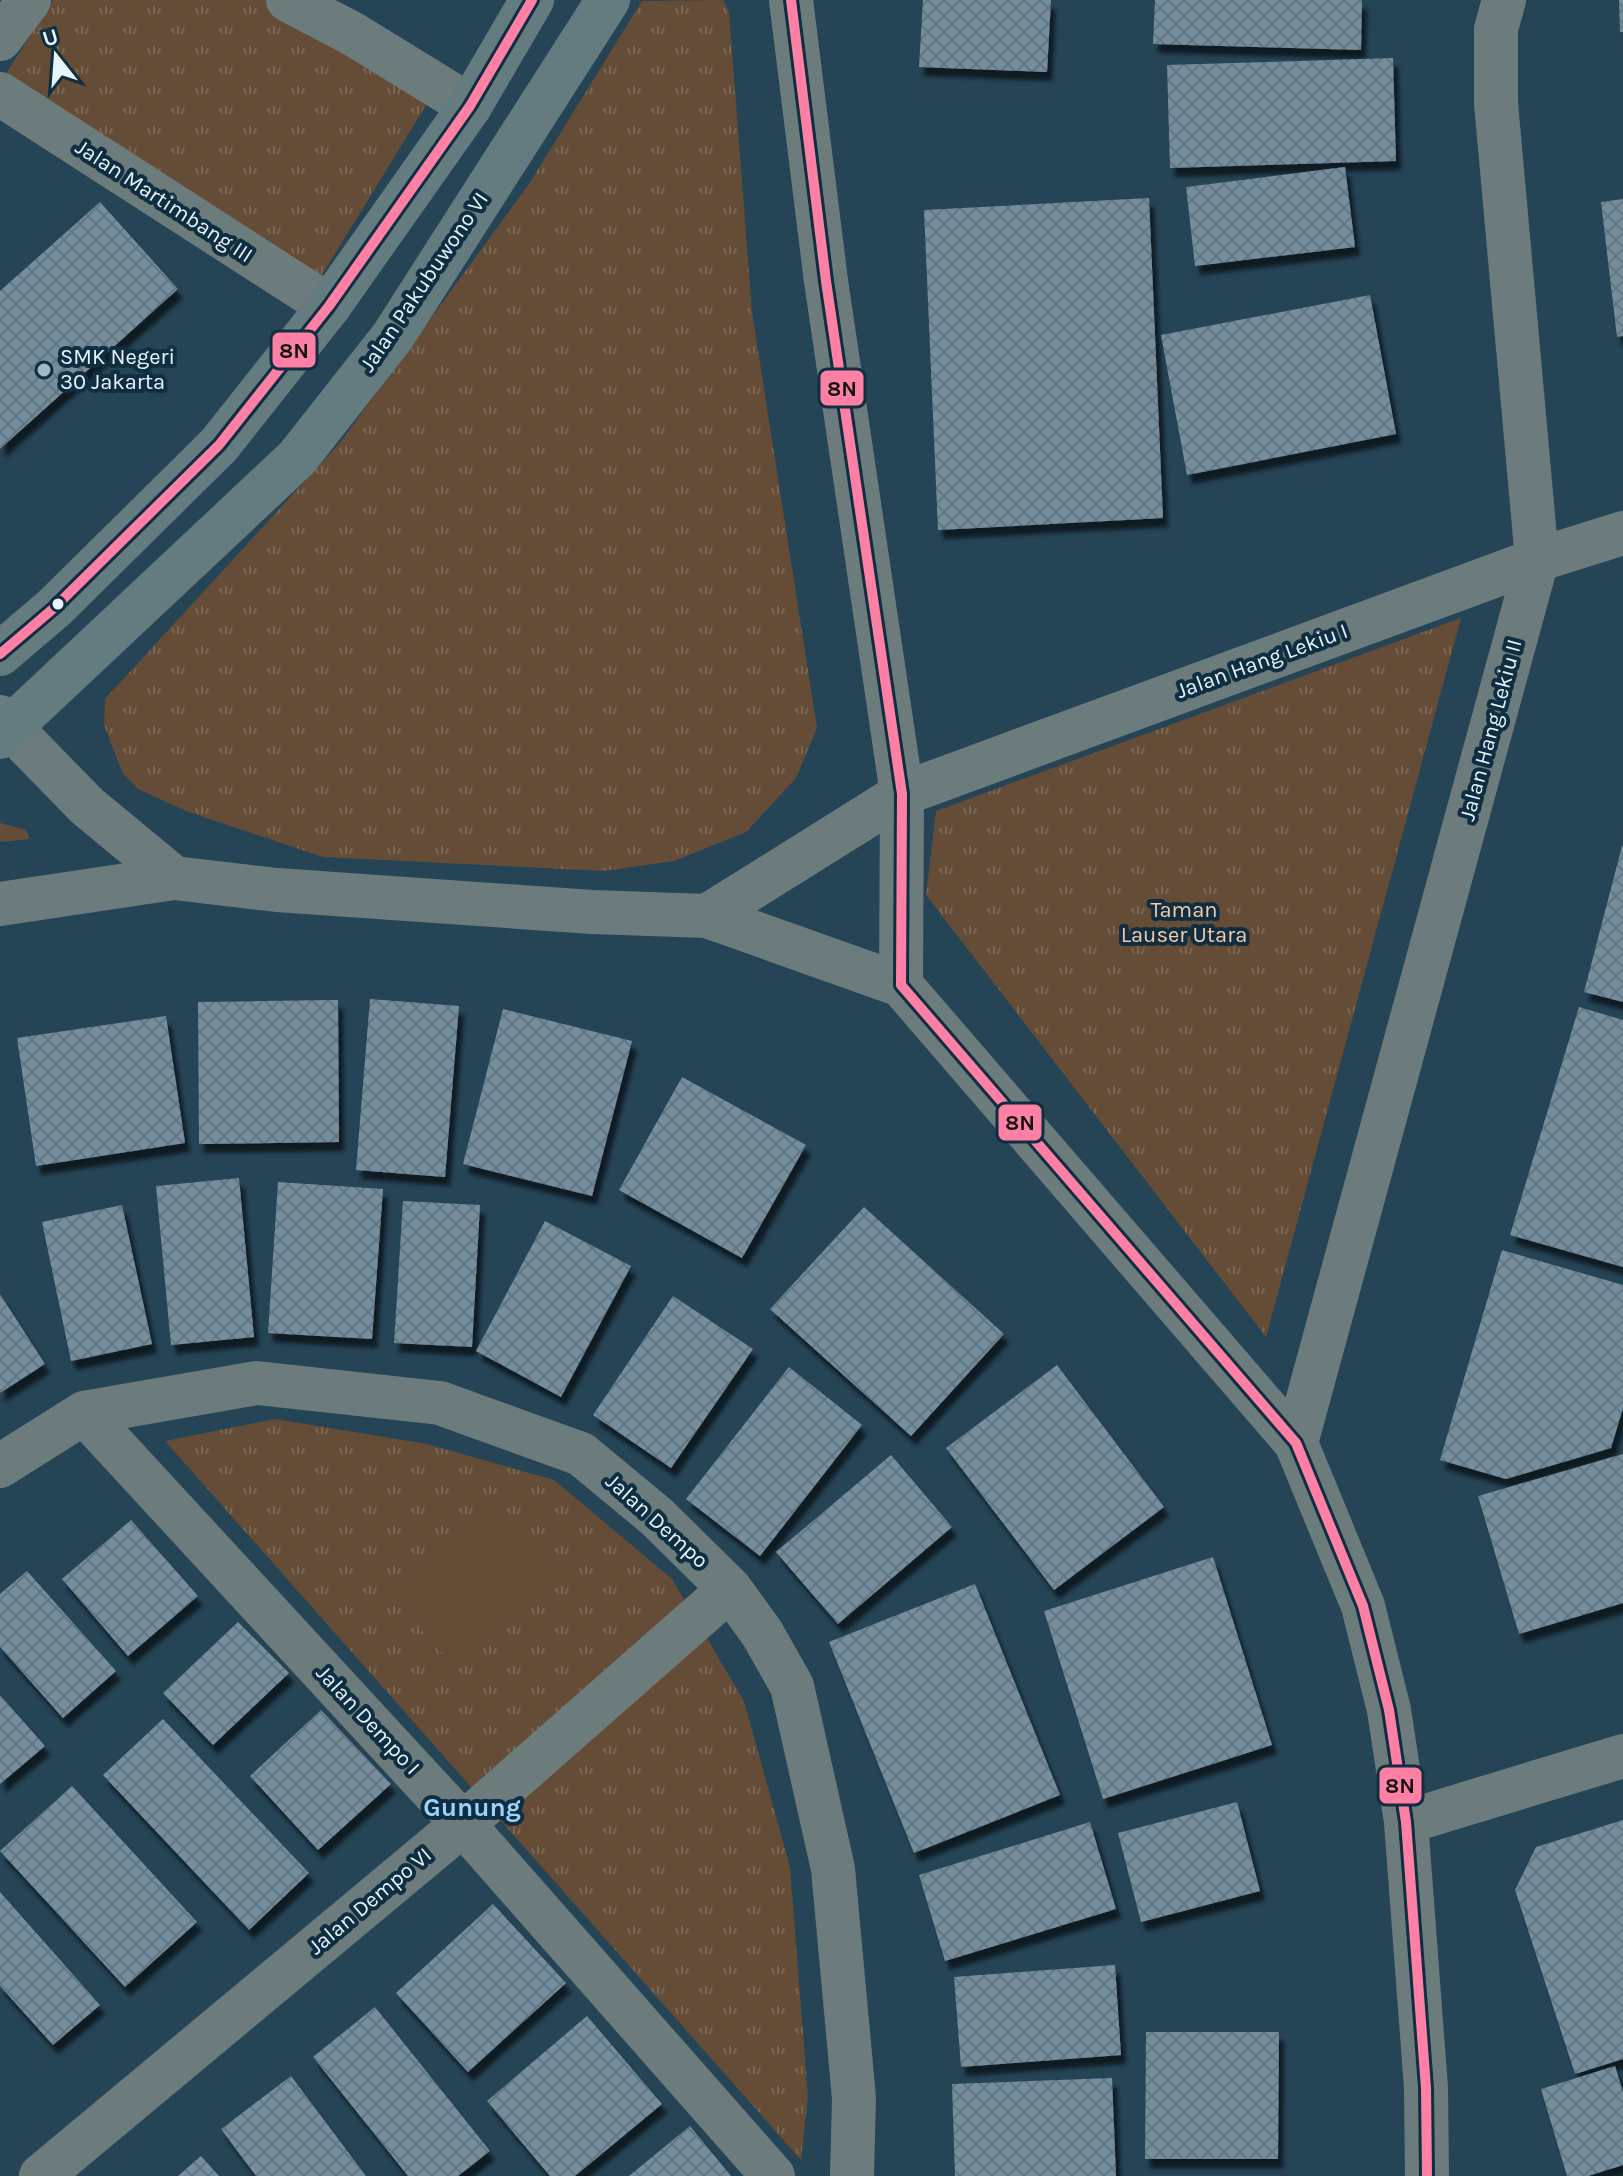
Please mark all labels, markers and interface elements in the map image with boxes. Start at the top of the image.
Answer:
north arrow [16,16,96,96]
text: U [39,23,62,52]
street label: Jalan Martimbang III [70,134,258,268]
street label: Jalan Pakubuwono VI [354,187,494,377]
line badge: 8N [271,331,317,369]
text: 8N [279,338,309,364]
place label: SMK Negeri 30 Jakarta [60,344,175,395]
marker: SMK Negeri 30 Jakarta [35,361,53,379]
line badge: 8N [819,369,865,407]
text: 8N [827,376,857,402]
unlabelled marker [50,596,66,612]
street label: Jalan Hang Lekiu I [1173,618,1351,704]
street label: Jalan Hang Lekiu II [1454,636,1528,824]
park label: Taman Lauser Utara [1121,897,1247,948]
line badge: 8N [997,1103,1043,1142]
text: 8N [1005,1110,1035,1136]
street label: Jalan Dempo [600,1468,714,1574]
street label: Jalan Dempo I [311,1660,425,1780]
line badge: 8N [1378,1766,1423,1805]
text: 8N [1385,1773,1415,1799]
district label: Gunung [423,1792,521,1823]
street label: Jalan Dempo VI [303,1842,437,1960]

